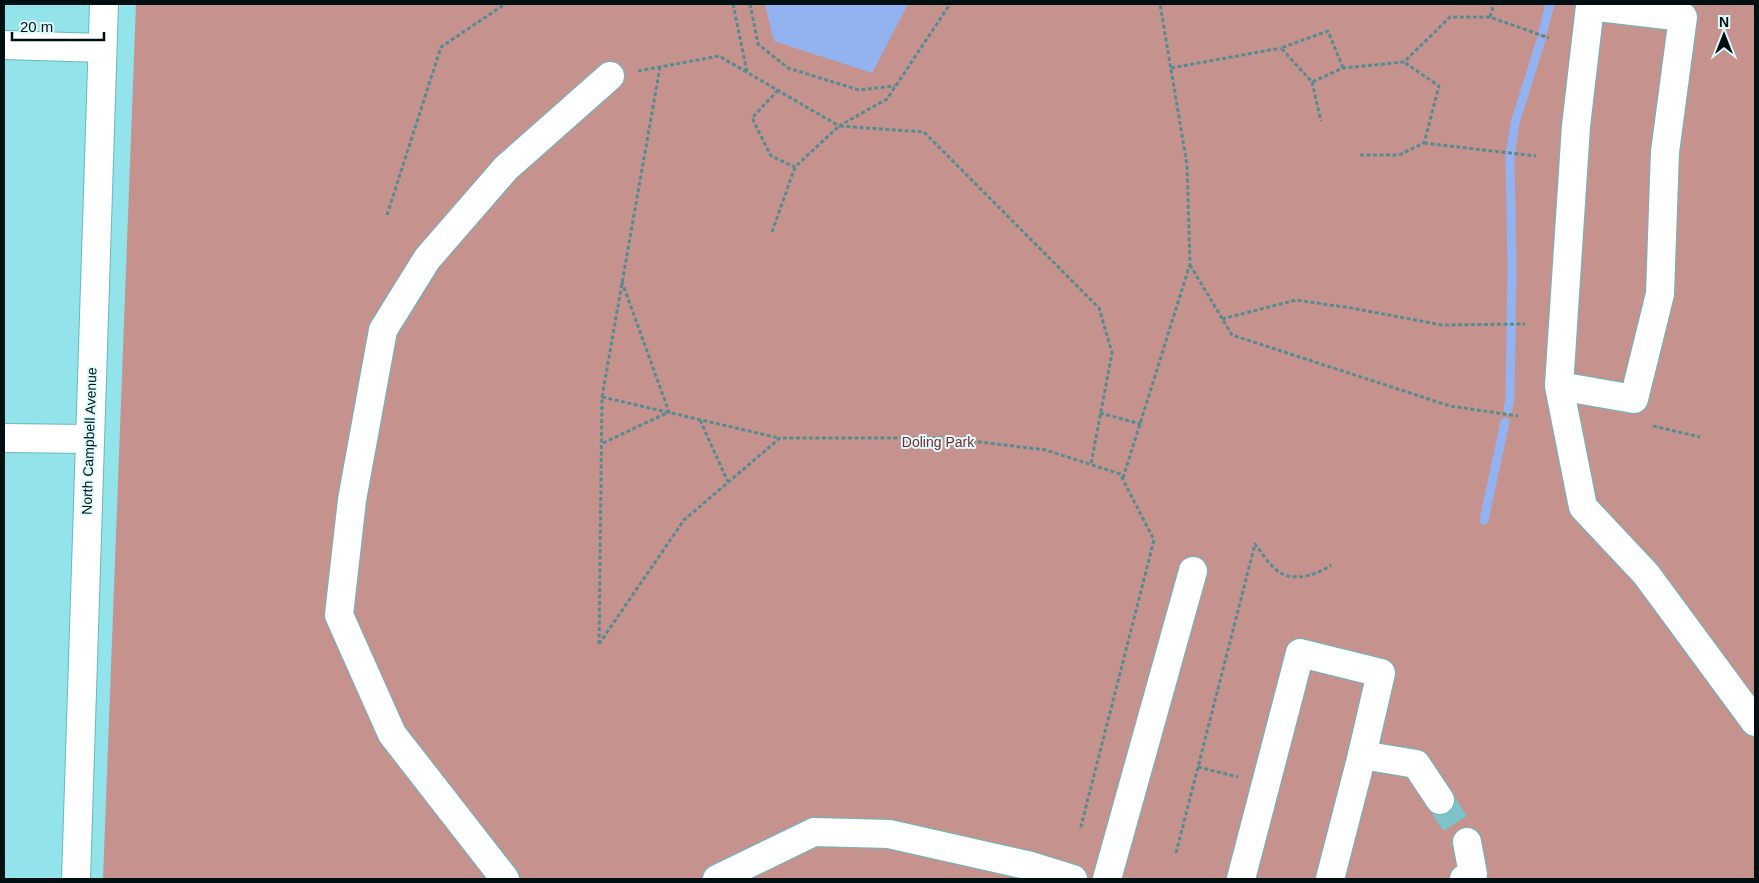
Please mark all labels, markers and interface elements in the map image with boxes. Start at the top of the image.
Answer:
scale bar [12,10,105,42]
north arrow [1699,10,1749,60]
text: N [1719,14,1729,30]
text: 20 m [20,18,53,35]
street label: North Campbell Avenue [78,367,100,515]
park label: Doling Park [902,434,975,450]

